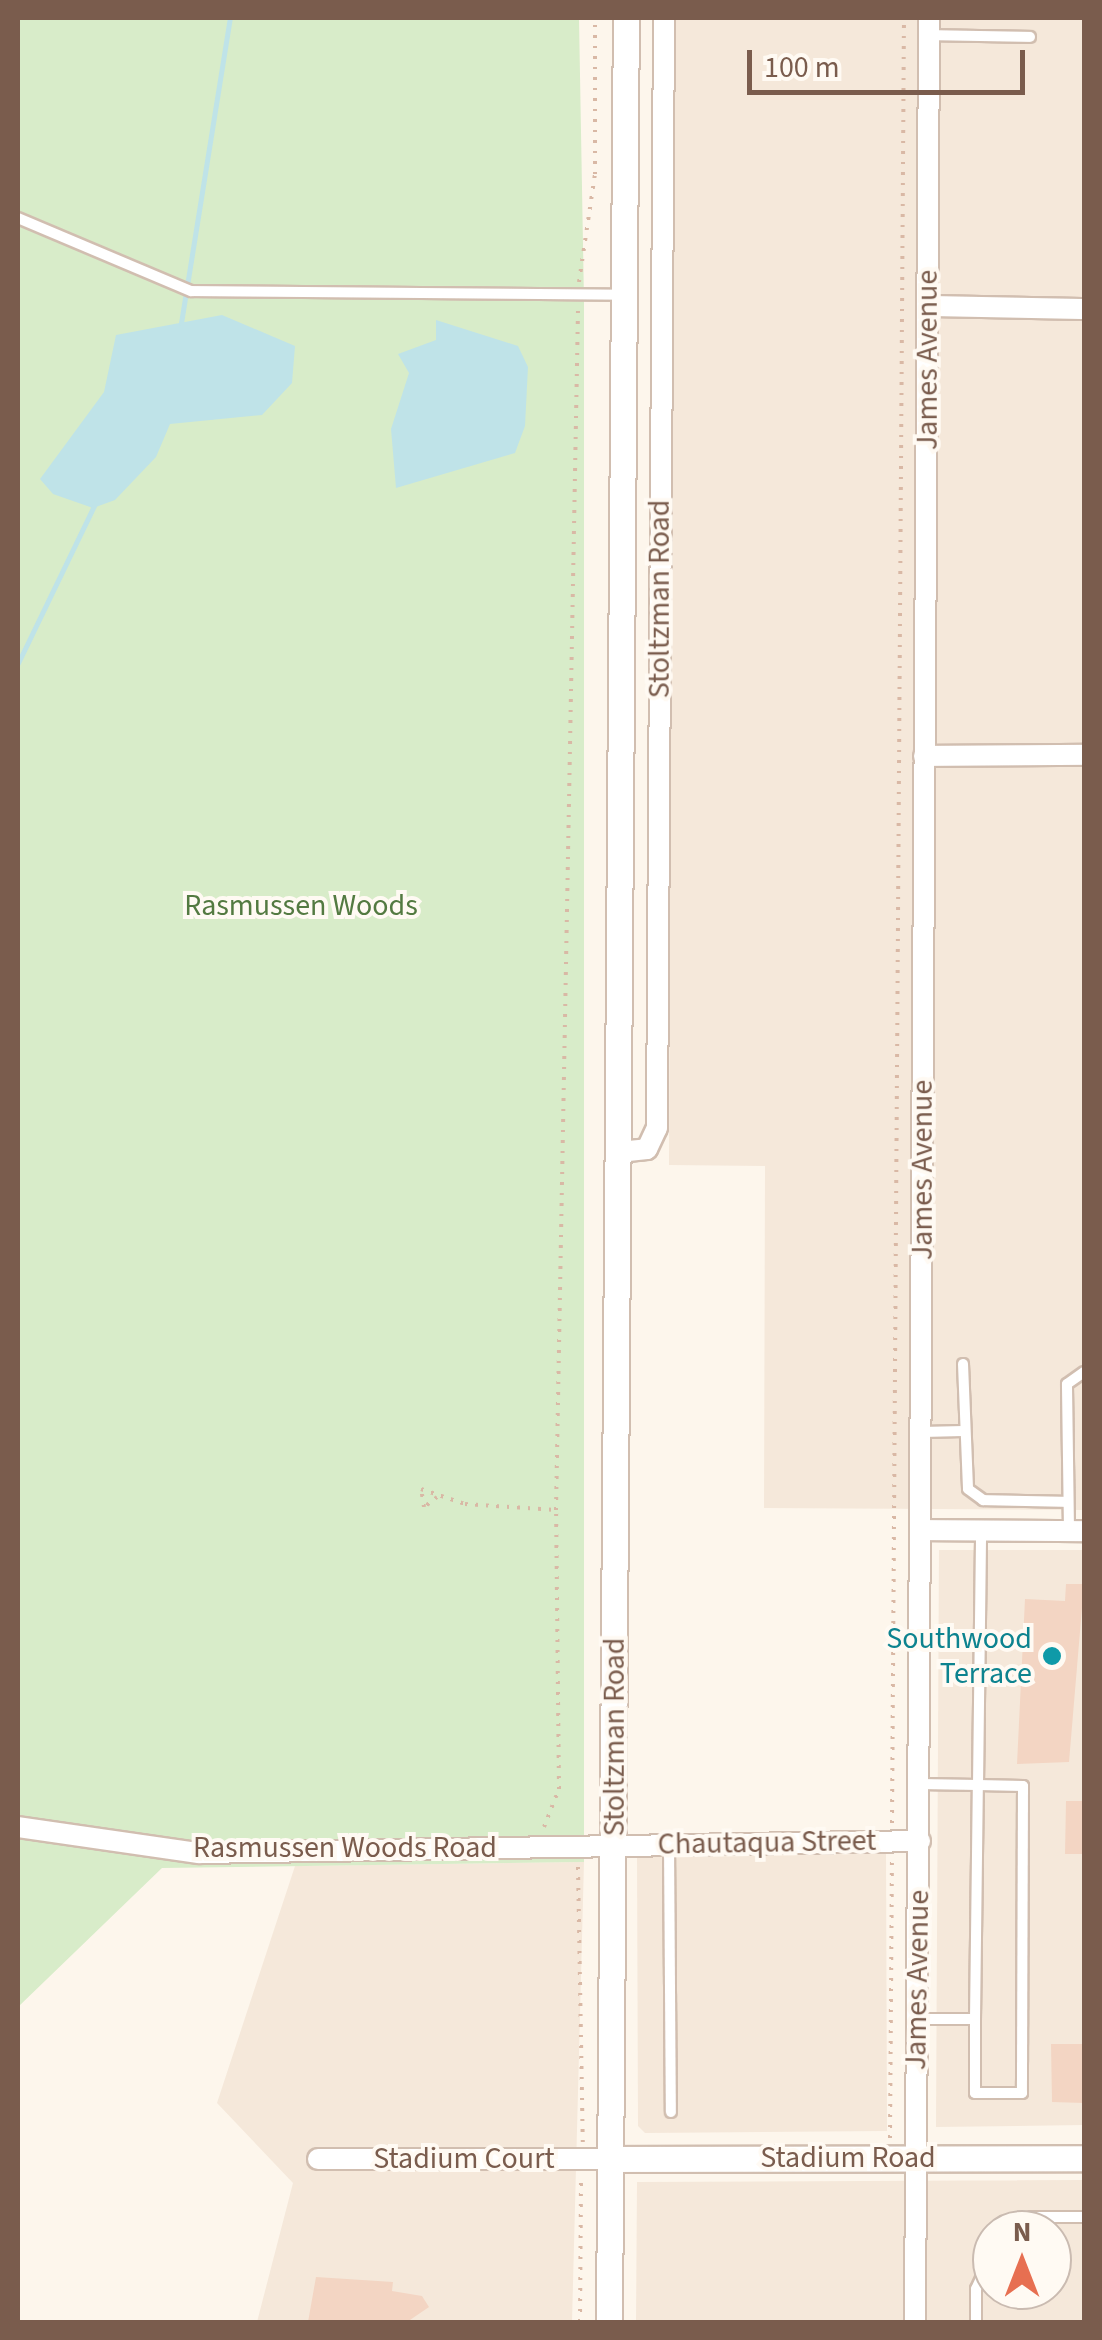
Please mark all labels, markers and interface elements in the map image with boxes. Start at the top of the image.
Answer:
scale bar [752,30,1030,92]
text: 100 m [764,46,840,89]
street label: James Avenue [910,270,946,450]
street label: Stoltzman Road [642,500,678,698]
park label: Rasmussen Woods [184,888,418,924]
street label: James Avenue [905,1080,941,1260]
place label: Southwood Terrace [886,1621,1032,1692]
street label: Stoltzman Road [597,1638,633,1836]
marker: Southwood Terrace [1041,1645,1063,1667]
street label: Chautaqua Street [657,1823,877,1863]
street label: Rasmussen Woods Road [193,1830,497,1866]
street label: James Avenue [898,1890,938,2070]
street label: Stadium Road [760,2140,936,2176]
street label: Stadium Court [373,2141,555,2177]
north arrow [972,2210,1072,2310]
text: N [1013,2212,1031,2252]

